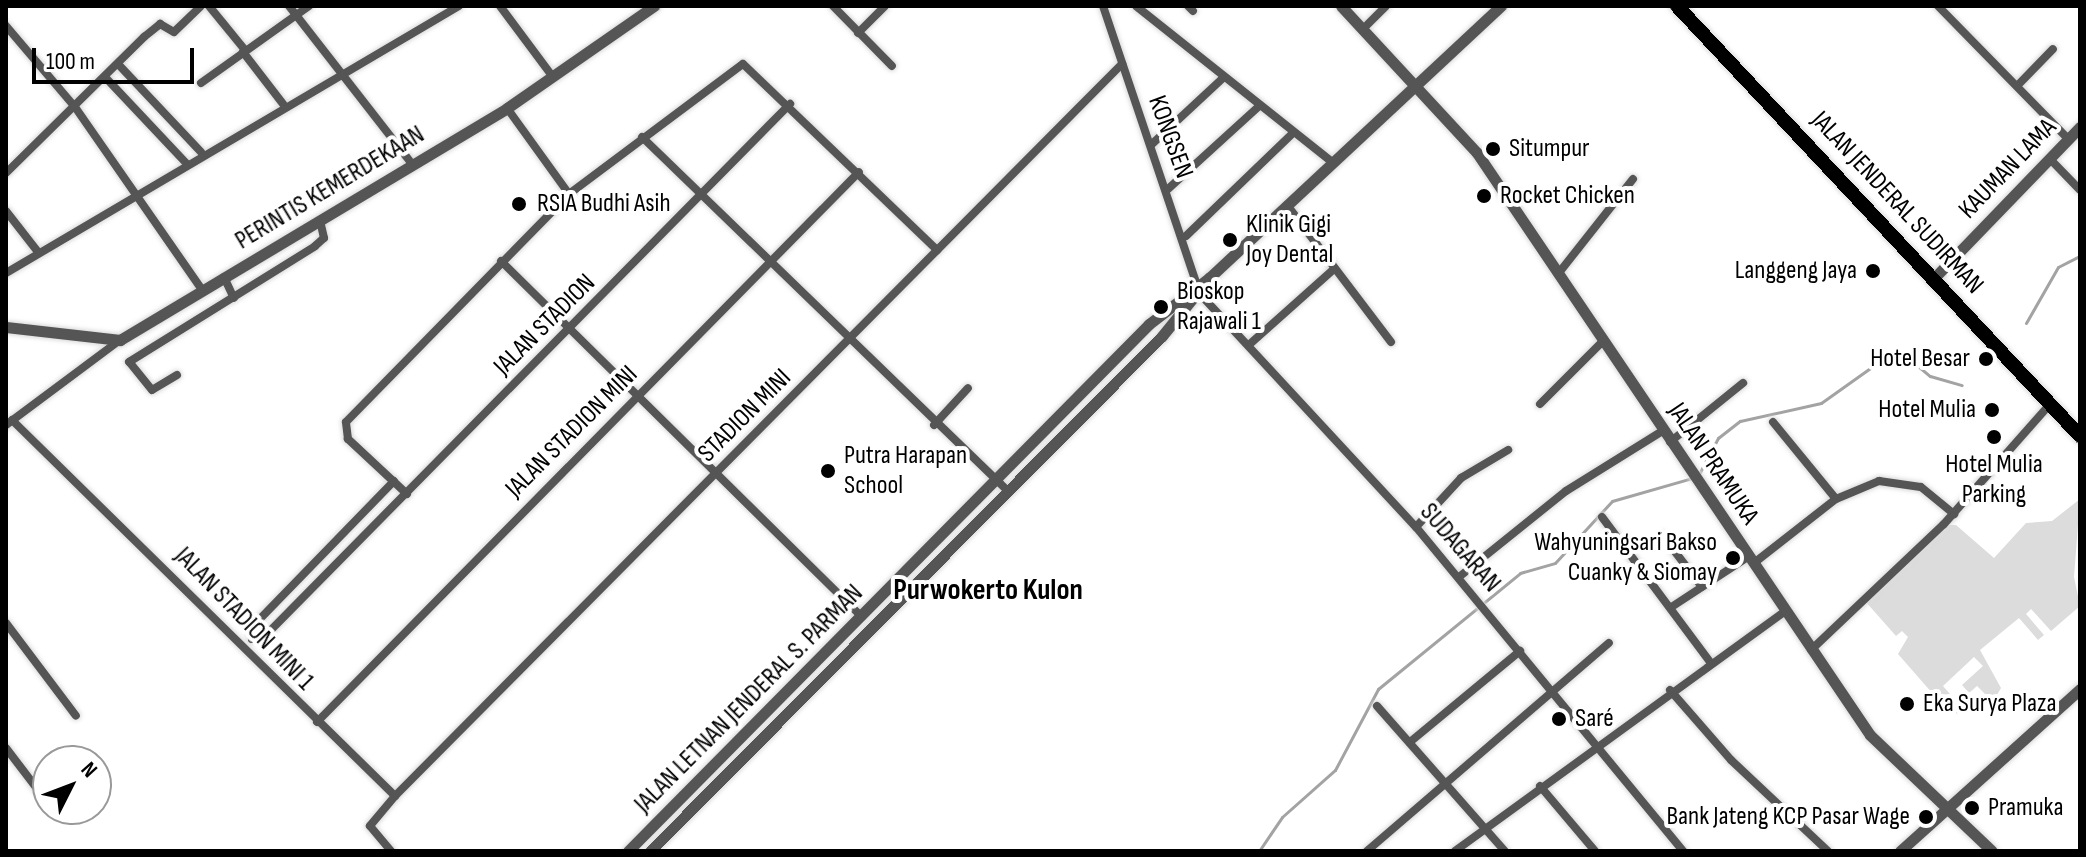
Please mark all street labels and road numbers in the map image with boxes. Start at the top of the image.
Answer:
street label: KONGSEN [1141,91,1199,183]
street label: JALAN JENDERAL SUDIRMAN [1804,105,1990,301]
street label: KAUMAN LAMA [1953,112,2063,226]
street label: PERINTIS KEMERDEKAAN [230,119,430,257]
street label: JALAN STADION [488,268,602,382]
street label: JALAN STADION MINI [499,359,645,505]
street label: STADION MINI [692,363,798,469]
street label: JALAN PRAMUKA [1661,397,1765,531]
street label: SUDAGARAN [1413,497,1507,599]
street label: JALAN STADION MINI 1 [168,541,320,697]
street label: JALAN LETNAN JENDERAL S. PARMAN [628,578,870,820]

